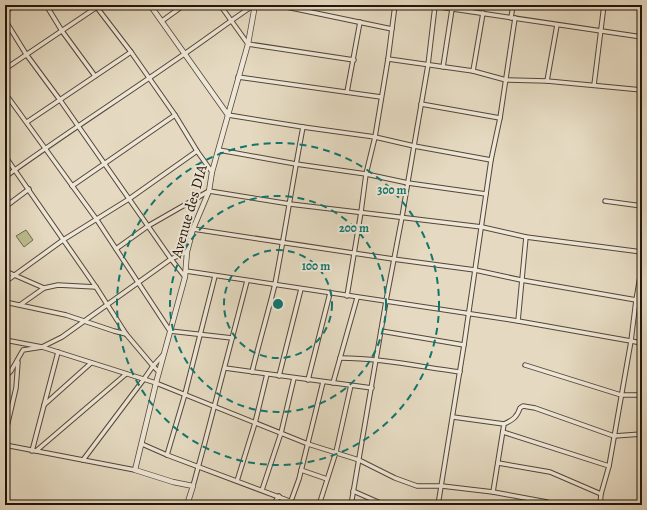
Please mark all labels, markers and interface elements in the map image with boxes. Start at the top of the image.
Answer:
street label: Avenue des DIA [166,162,212,261]
text: 300 m [377,182,407,198]
text: 200 m [339,220,369,236]
text: 100 m [302,258,330,274]
centre of rings [271,297,285,311]

